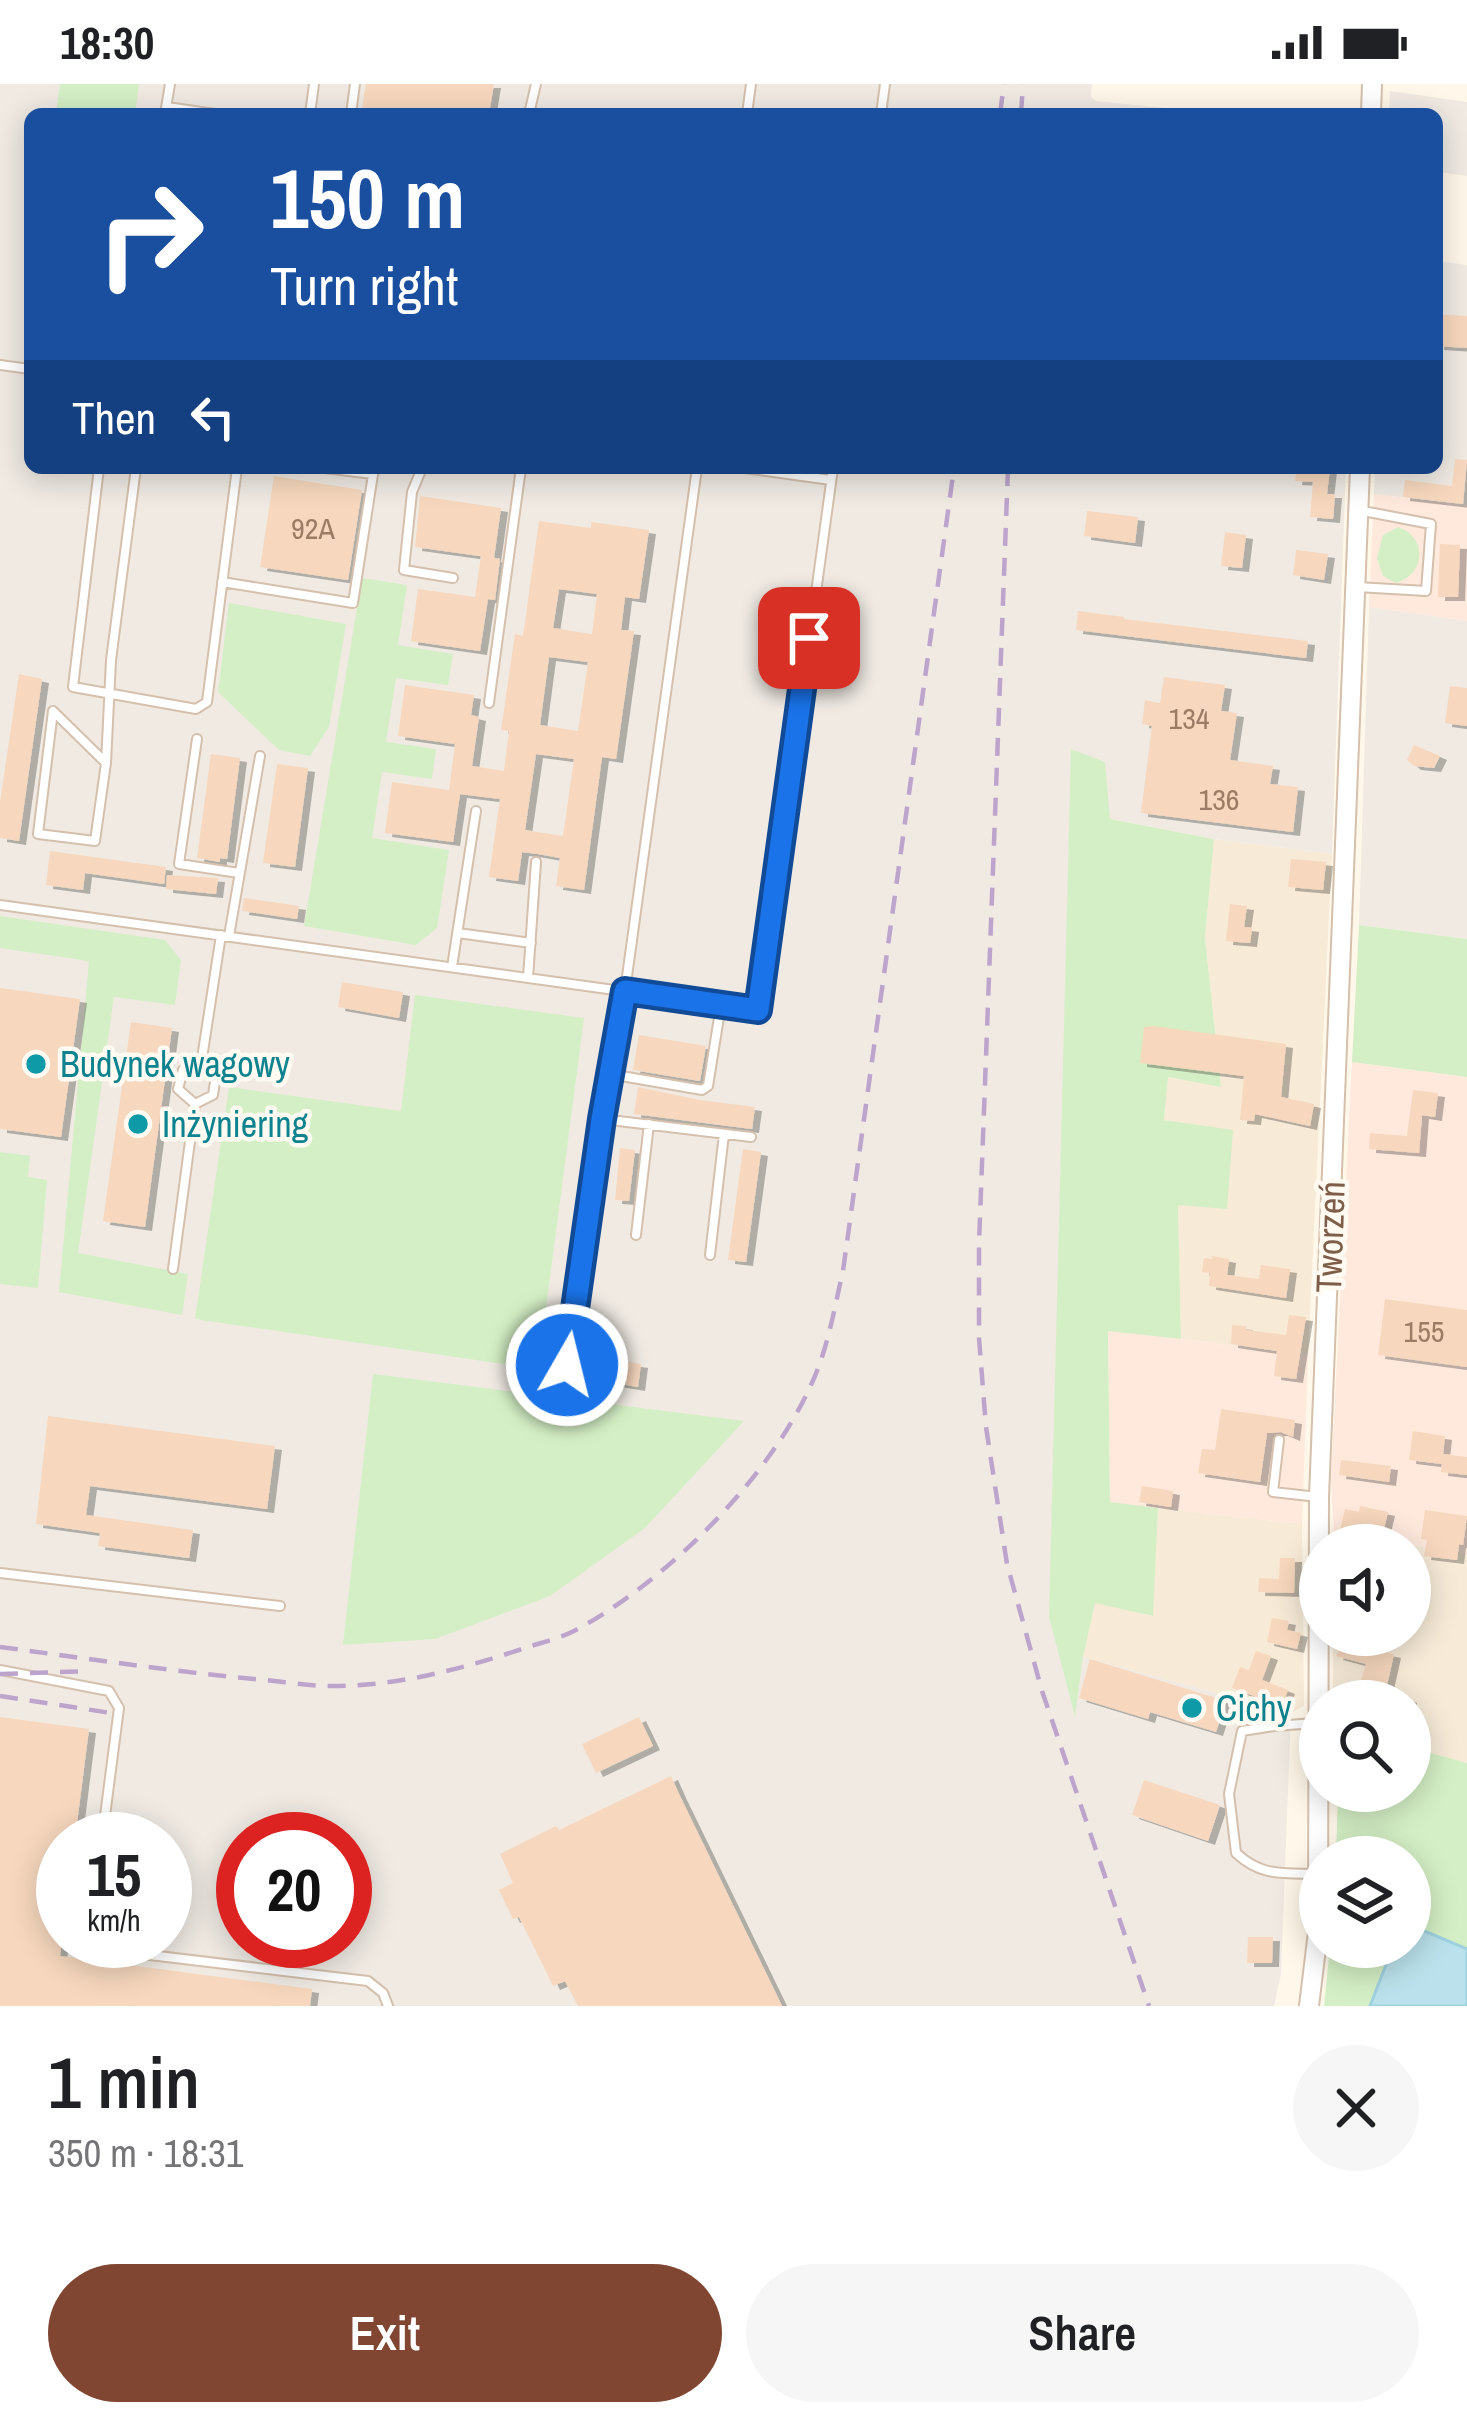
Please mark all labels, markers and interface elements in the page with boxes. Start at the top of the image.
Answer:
text: 18:30 [60,12,154,73]
text: 150 m [270,141,465,254]
icon: right [72,156,228,312]
text: Turn right [270,249,458,322]
icon: left [180,384,246,450]
text: Then [72,387,156,448]
house number: 92A [291,508,335,548]
pin [758,587,860,689]
icon: arrive [776,605,842,671]
house number: 134 [1168,698,1210,738]
house number: 136 [1198,779,1240,819]
place label: Budynek wagowy [60,1040,290,1088]
marker: Budynek wagowy [23,1051,49,1077]
place label: Inżyniering [162,1100,309,1148]
marker: Inżyniering [125,1111,151,1137]
street label: Tworzeń [1304,1180,1356,1294]
position arrow [504,1302,630,1428]
house number: 155 [1403,1311,1445,1351]
map controls [1299,1524,1431,1968]
button: sound [1299,1524,1431,1656]
button: search [1299,1680,1431,1812]
place label: Cichy [1216,1684,1292,1732]
marker: Cichy [1179,1695,1205,1721]
speed limit sign: 20 [216,1812,372,1968]
text: 15 [87,1834,141,1915]
button: layers [1299,1836,1431,1968]
text: km/h [87,1900,141,1940]
text: 1 min [48,2033,200,2130]
button: close [1293,2045,1419,2171]
text: 350 m · 18:31 [48,2127,244,2179]
button: Exit [48,2264,722,2402]
button: Share [746,2264,1419,2402]

